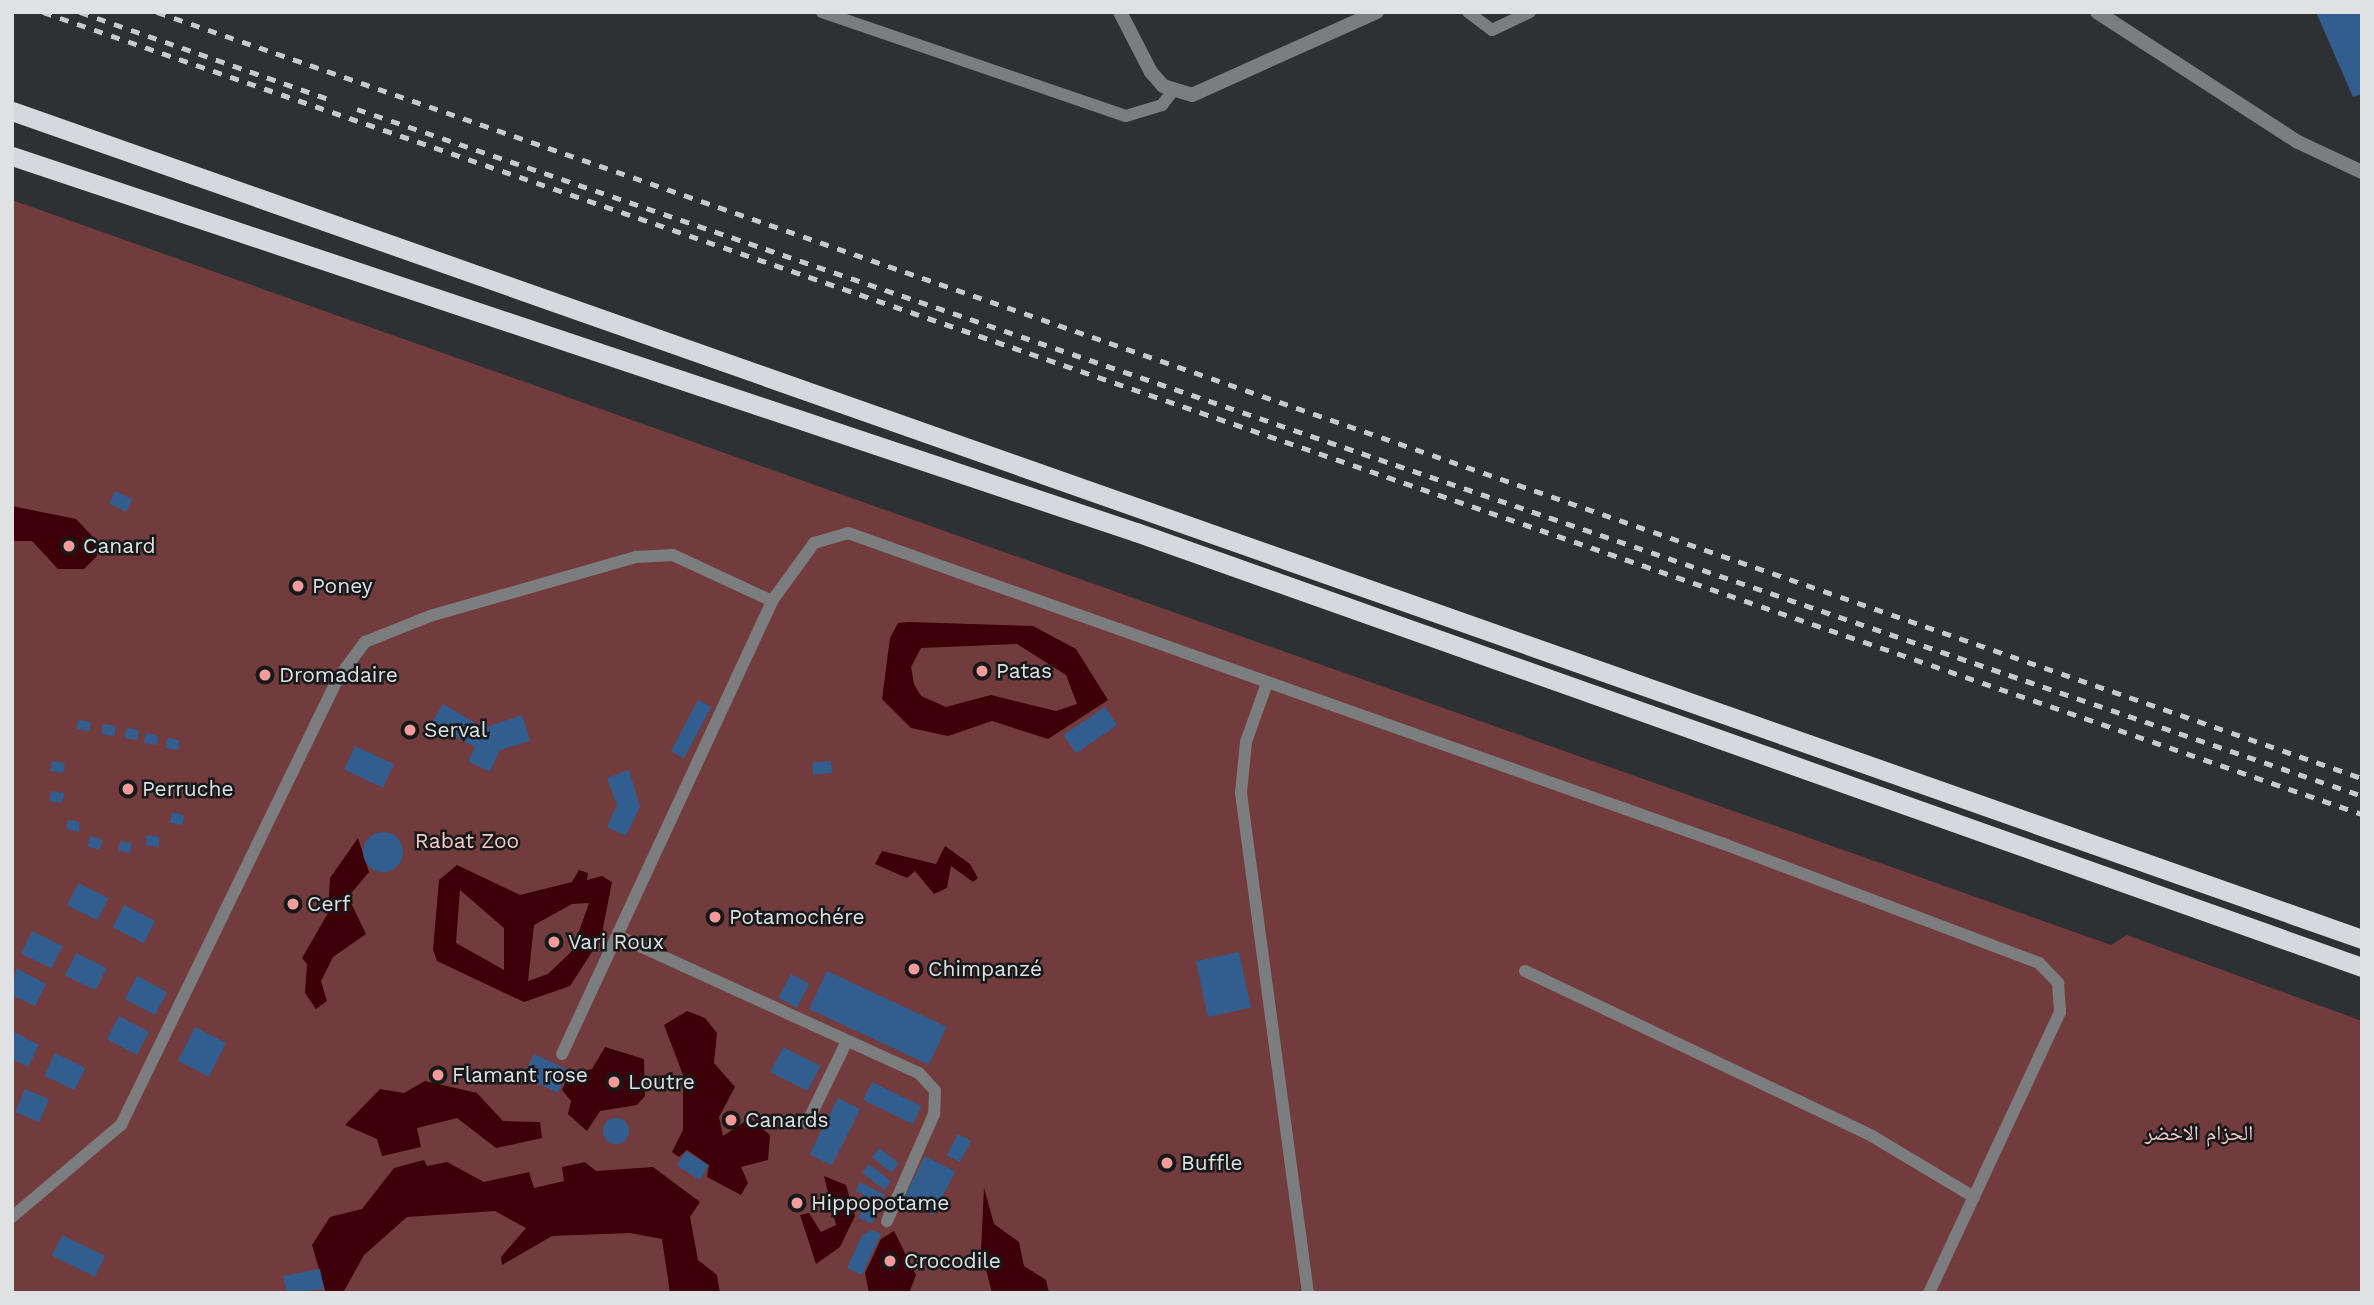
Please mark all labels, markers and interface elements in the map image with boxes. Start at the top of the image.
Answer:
place label: Canard [83,533,156,559]
marker: Canard [61,538,77,554]
place label: Poney [312,573,373,599]
marker: Poney [290,578,306,594]
place label: Patas [996,658,1052,684]
place label: Dromadaire [279,662,398,688]
marker: Patas [974,663,990,679]
marker: Dromadaire [257,667,273,683]
place label: Serval [424,717,487,743]
marker: Serval [402,722,418,738]
place label: Perruche [142,776,234,802]
marker: Perruche [120,781,136,797]
park label: Rabat Zoo [415,828,519,854]
place label: Cerf [307,891,350,917]
marker: Cerf [285,896,301,912]
place label: Potamochére [729,904,865,930]
marker: Potamochére [707,909,723,925]
place label: Vari Roux [568,929,664,955]
marker: Vari Roux [546,934,562,950]
place label: Chimpanzé [928,956,1042,982]
marker: Chimpanzé [906,961,922,977]
place label: Flamant rose [452,1062,588,1088]
marker: Flamant rose [430,1067,446,1083]
place label: Loutre [628,1069,695,1095]
marker: Loutre [606,1074,622,1090]
place label: Canards [745,1107,829,1133]
marker: Canards [723,1112,739,1128]
park label: الحزام الاخضر [2145,1120,2253,1146]
place label: Buffle [1181,1150,1243,1176]
marker: Buffle [1159,1155,1175,1171]
place label: Hippopotame [811,1190,949,1216]
marker: Hippopotame [789,1195,805,1211]
place label: Crocodile [904,1248,1001,1274]
marker: Crocodile [882,1253,898,1269]

